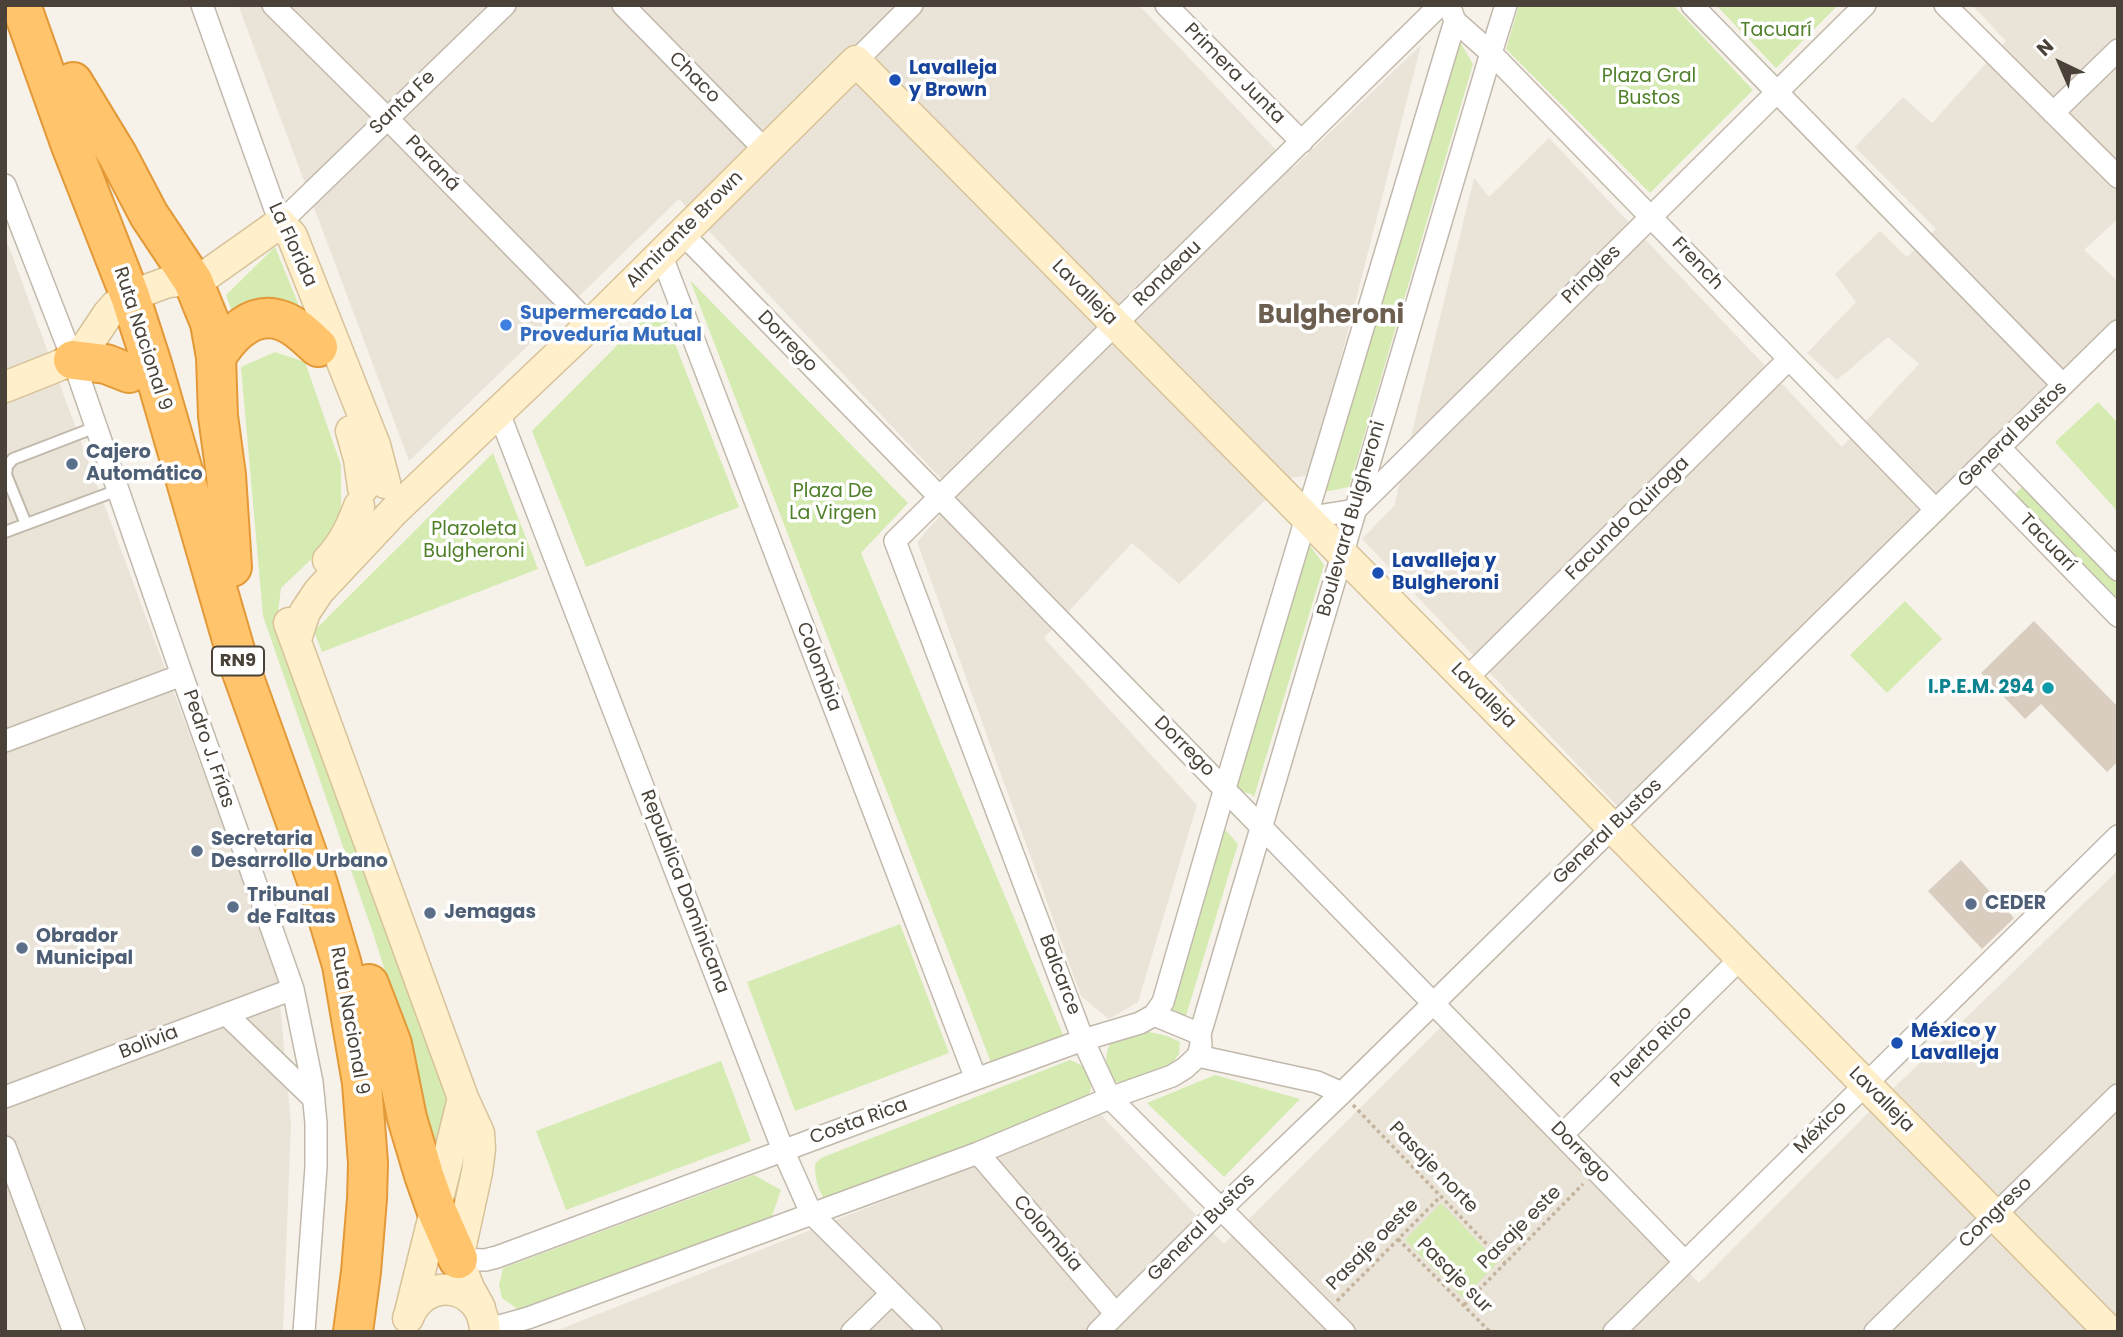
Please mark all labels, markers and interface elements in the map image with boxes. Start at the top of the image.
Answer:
street label: Primera Junta [1179,19,1289,129]
park label: Tacuarí [1740,20,1812,42]
north arrow [2025,28,2095,98]
text: N [2031,33,2060,62]
street label: Chaco [664,48,724,108]
place label: Lavalleja y Brown [909,58,997,102]
street label: Santa Fe [365,66,441,140]
park label: Plaza Gral Bustos [1602,66,1696,110]
marker: Lavalleja y Brown [887,72,903,88]
street label: Paraná [400,131,464,197]
street label: Almirante Brown [622,167,748,293]
street label: La Florida [263,199,321,291]
street label: French [1666,233,1728,295]
street label: Rondeau [1129,236,1207,312]
street label: Pringles [1558,241,1626,309]
street label: Lavalleja [1047,256,1121,330]
street label: Ruta Nacional 9 [108,264,176,414]
district label: Bulgheroni [1258,300,1404,332]
place label: Supermercado La Proveduría Mutual [520,303,702,347]
street label: Dorrego [752,307,822,377]
marker: Supermercado La Proveduría Mutual [498,317,514,333]
street label: General Bustos [1954,377,2072,493]
street label: Boulevard Bulgheroni [1313,419,1391,619]
place label: Cajero Automático [86,442,203,486]
street label: Facundo Quiroga [1562,453,1694,585]
marker: Cajero Automático [64,456,80,472]
park label: Plaza De La Virgen [789,481,877,525]
street label: Tacuarí [2014,509,2080,577]
park label: Plazoleta Bulgheroni [423,519,525,563]
place label: Lavalleja y Bulgheroni [1392,551,1499,595]
marker: Lavalleja y Bulgheroni [1370,565,1386,581]
street label: Colombia [791,619,845,715]
road number: RN9 [212,646,264,676]
street label: Lavalleja [1446,659,1520,733]
place label: I.P.E.M. 294 [1928,677,2034,699]
marker: I.P.E.M. 294 [2040,680,2056,696]
street label: Pedro J. Frías [177,687,239,811]
street label: Dorrego [1149,712,1219,782]
street label: General Bustos [1549,774,1667,890]
street label: Republica Dominicana [635,787,733,997]
place label: Secretaria Desarrollo Urbano [211,829,388,873]
marker: Secretaria Desarrollo Urbano [189,843,205,859]
place label: Tribunal de Faltas [247,885,336,929]
place label: CEDER [1985,893,2046,915]
marker: CEDER [1963,896,1979,912]
marker: Tribunal de Faltas [225,899,241,915]
place label: Jemagas [444,902,536,924]
marker: Jemagas [422,905,438,921]
place label: Obrador Municipal [36,926,133,970]
street label: Balcarce [1033,932,1085,1018]
marker: Obrador Municipal [14,940,30,956]
street label: Ruta Nacional 9 [325,945,373,1097]
street label: Puerto Rico [1606,1001,1698,1093]
street label: Bolivia [116,1021,182,1065]
place label: México y Lavalleja [1911,1021,1999,1065]
marker: México y Lavalleja [1889,1035,1905,1051]
street label: Lavalleja [1844,1063,1918,1137]
street label: Costa Rica [807,1094,911,1150]
street label: México [1790,1097,1852,1159]
street label: Pasaje norte [1384,1118,1482,1218]
street label: Dorrego [1545,1118,1615,1188]
street label: General Bustos [1143,1169,1261,1287]
street label: Congreso [1955,1173,2037,1253]
street label: Pasaje este [1474,1182,1566,1274]
street label: Colombia [1008,1191,1086,1277]
street label: Pasaje oeste [1322,1194,1424,1296]
street label: Pasaje sur [1412,1234,1496,1318]

